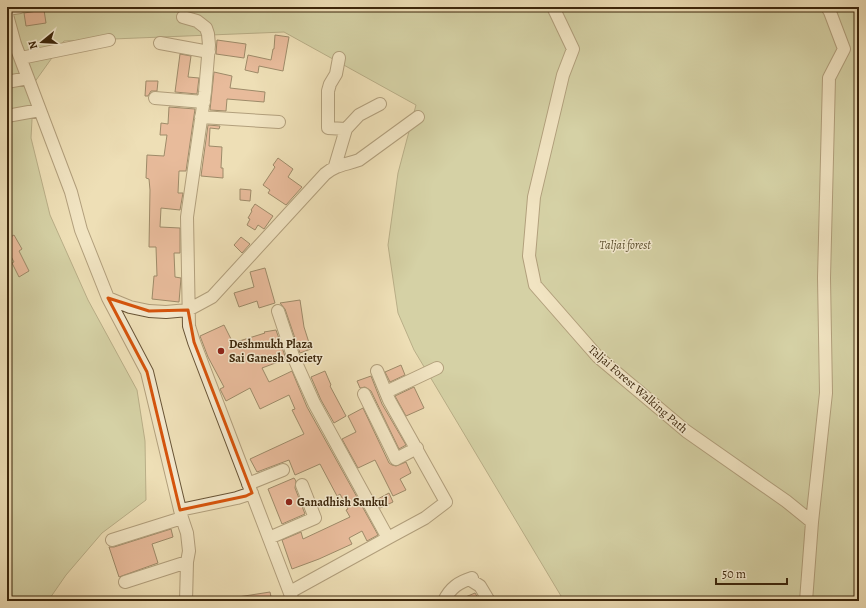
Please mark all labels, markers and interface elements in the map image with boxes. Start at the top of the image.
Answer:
north arrow [22,22,62,62]
text: N [25,39,41,51]
park label: Taljai forest [599,237,651,253]
place label: Deshmukh Plaza Sai Ganesh Society [229,336,323,366]
street label: Taljai Forest Walking Path [585,341,692,437]
marker: Deshmukh Plaza Sai Ganesh Society [216,346,226,356]
place label: Ganadhish Sankul [297,494,389,510]
marker: Ganadhish Sankul [284,497,294,507]
scale bar [716,560,787,586]
text: 50 m [722,566,746,582]

